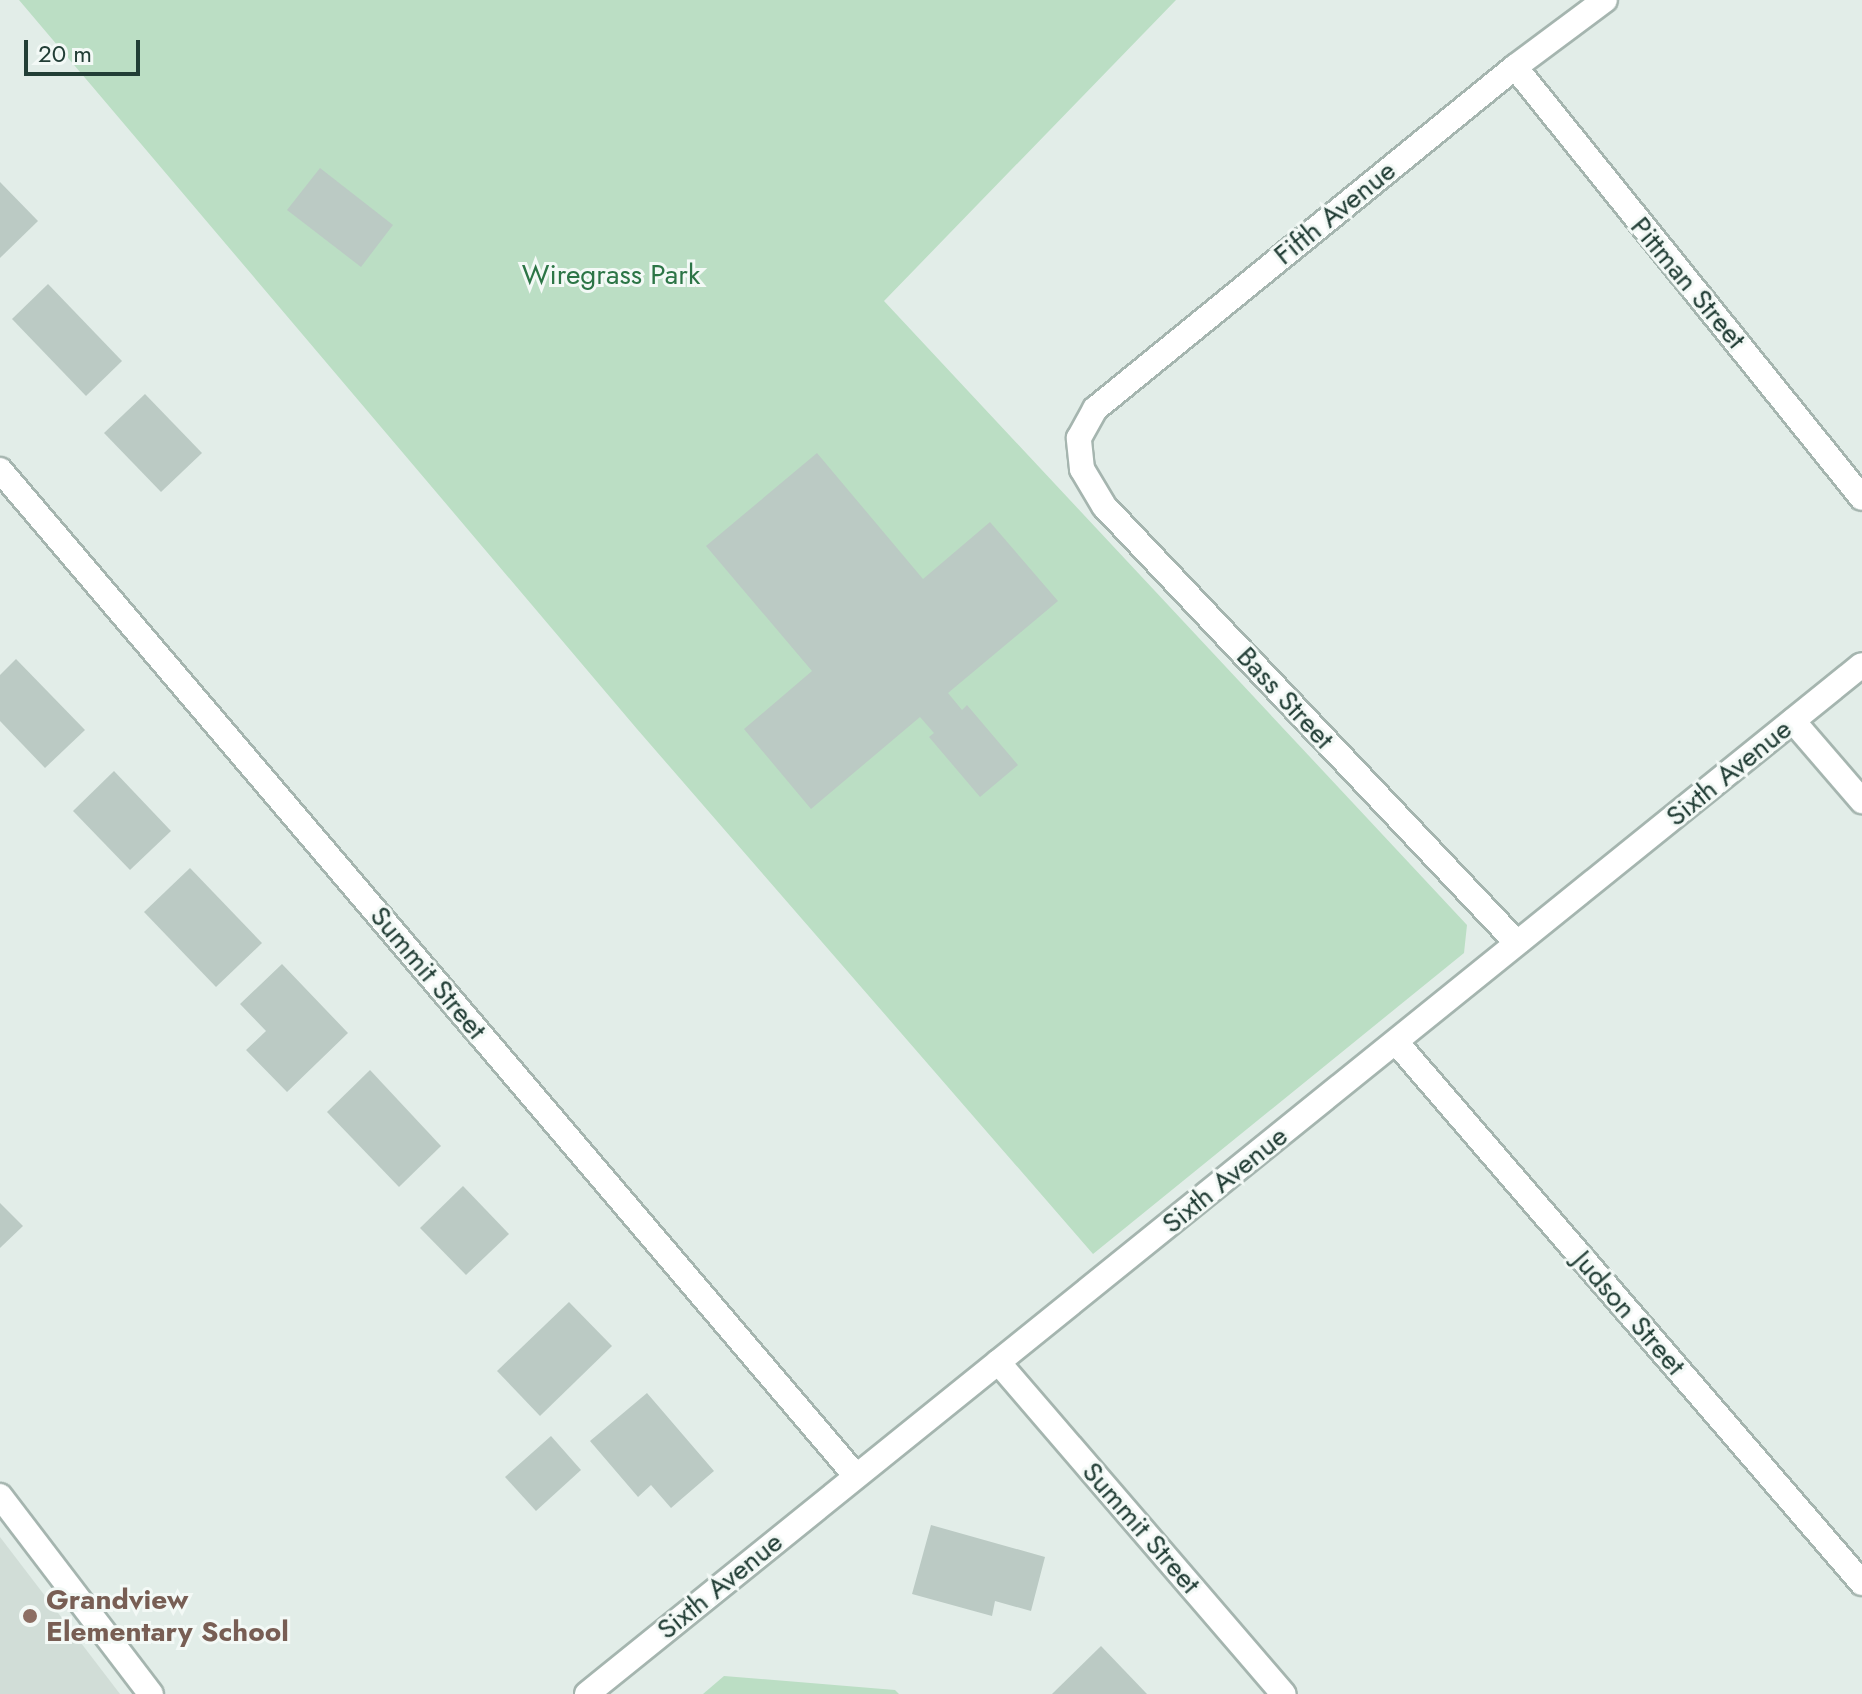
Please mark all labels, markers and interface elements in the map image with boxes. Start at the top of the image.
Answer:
scale bar [28,24,144,74]
text: 20 m [38,36,92,71]
street label: Fifth Avenue [1268,154,1402,272]
street label: Pittman Street [1623,210,1753,356]
park label: Wiregrass Park [522,258,700,292]
street label: Bass Street [1229,640,1341,756]
street label: Sixth Avenue [1660,712,1798,834]
street label: Summit Street [363,900,493,1046]
street label: Sixth Avenue [1156,1119,1294,1241]
street label: Judson Street [1566,1244,1692,1382]
street label: Summit Street [1075,1455,1207,1601]
street label: Sixth Avenue [651,1525,789,1647]
place label: Grandview Elementary School [46,1583,289,1649]
marker: Grandview Elementary School [21,1607,39,1625]

